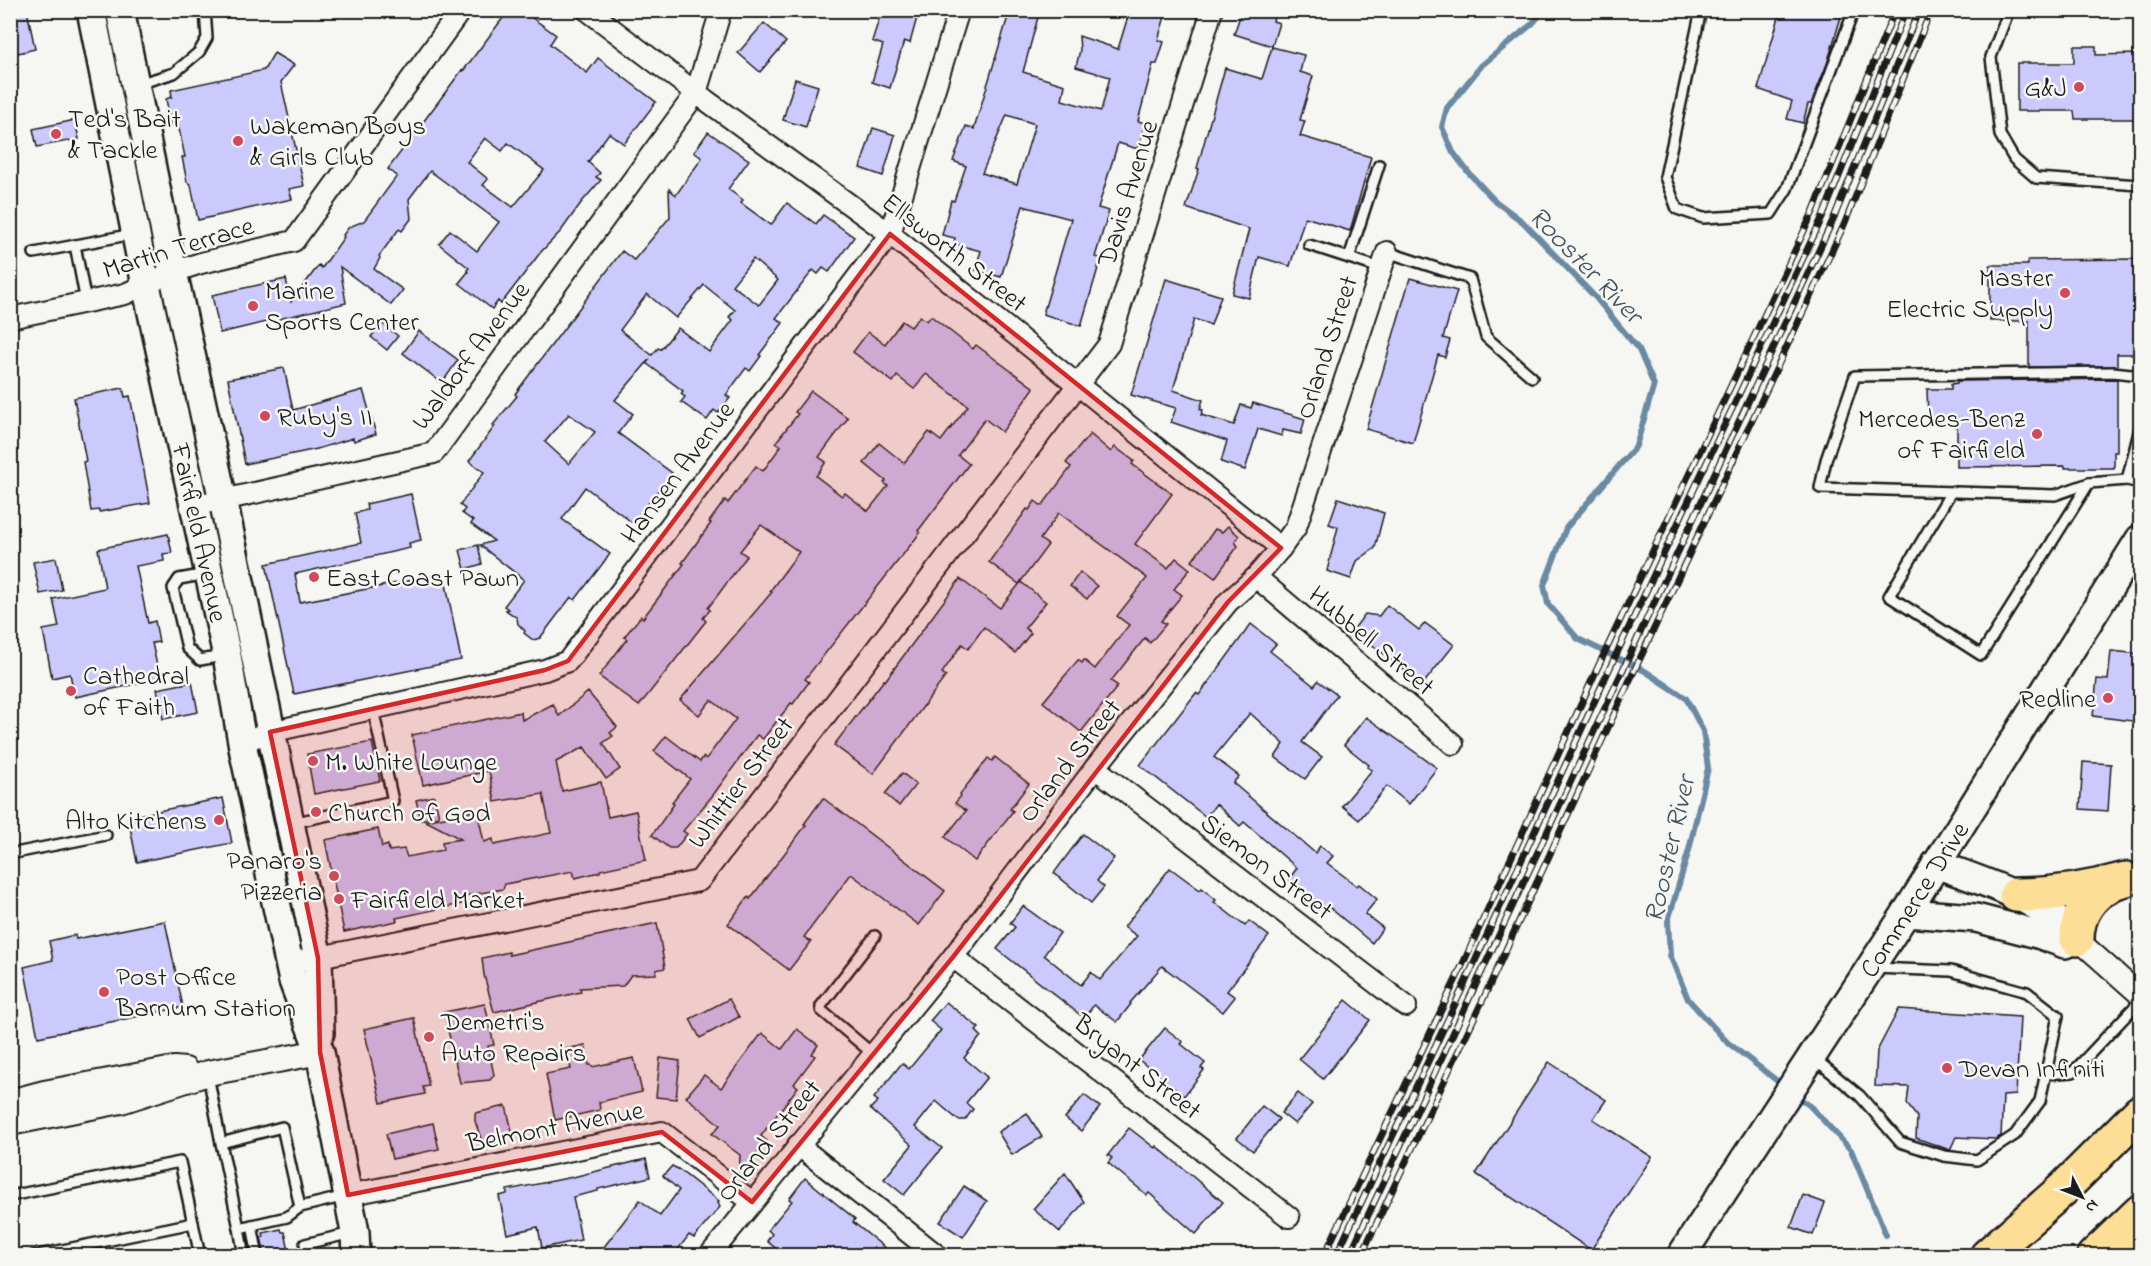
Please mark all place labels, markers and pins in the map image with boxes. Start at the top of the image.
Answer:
place label: G&J [2025,70,2067,109]
marker: G&J [2072,80,2086,94]
place label: Ted's Bait & Tackle [68,101,181,171]
place label: Wakeman Boys & Girls Club [250,108,426,178]
marker: Ted's Bait & Tackle [49,127,63,141]
marker: Wakeman Boys & Girls Club [231,134,245,148]
place label: Master Electric Supply [1886,260,2054,330]
place label: Marine Sports Center [265,273,419,343]
marker: Master Electric Supply [2058,286,2072,300]
marker: Marine Sports Center [246,299,260,313]
place label: Ruby's II [277,399,373,438]
place label: Mercedes-Benz of Fairfield [1858,401,2026,471]
marker: Ruby's II [258,409,272,423]
marker: Mercedes-Benz of Fairfield [2030,427,2044,441]
place label: East Coast Pawn [326,560,519,599]
marker: East Coast Pawn [307,570,321,584]
place label: Cathedral of Faith [83,658,189,728]
place label: Redline [2019,681,2097,720]
marker: Cathedral of Faith [64,684,78,698]
marker: Redline [2101,691,2115,705]
place label: M. White Lounge [325,744,498,783]
marker: M. White Lounge [306,754,320,768]
place label: Church of God [328,795,490,834]
place label: Alto Kitchens [65,803,207,842]
marker: Church of God [309,805,323,819]
marker: Alto Kitchens [212,813,226,827]
place label: Panaro's Pizzeria [227,843,322,913]
marker: Panaro's Pizzeria [327,869,341,883]
place label: Fairfield Market [350,882,525,921]
marker: Fairfield Market [332,892,346,906]
place label: Post Office Barnum Station [115,959,296,1029]
marker: Post Office Barnum Station [97,985,111,999]
place label: Demetri's Auto Repairs [440,1004,586,1074]
marker: Demetri's Auto Repairs [422,1030,436,1044]
place label: Devan Infiniti [1958,1051,2105,1090]
marker: Devan Infiniti [1940,1061,1954,1075]

